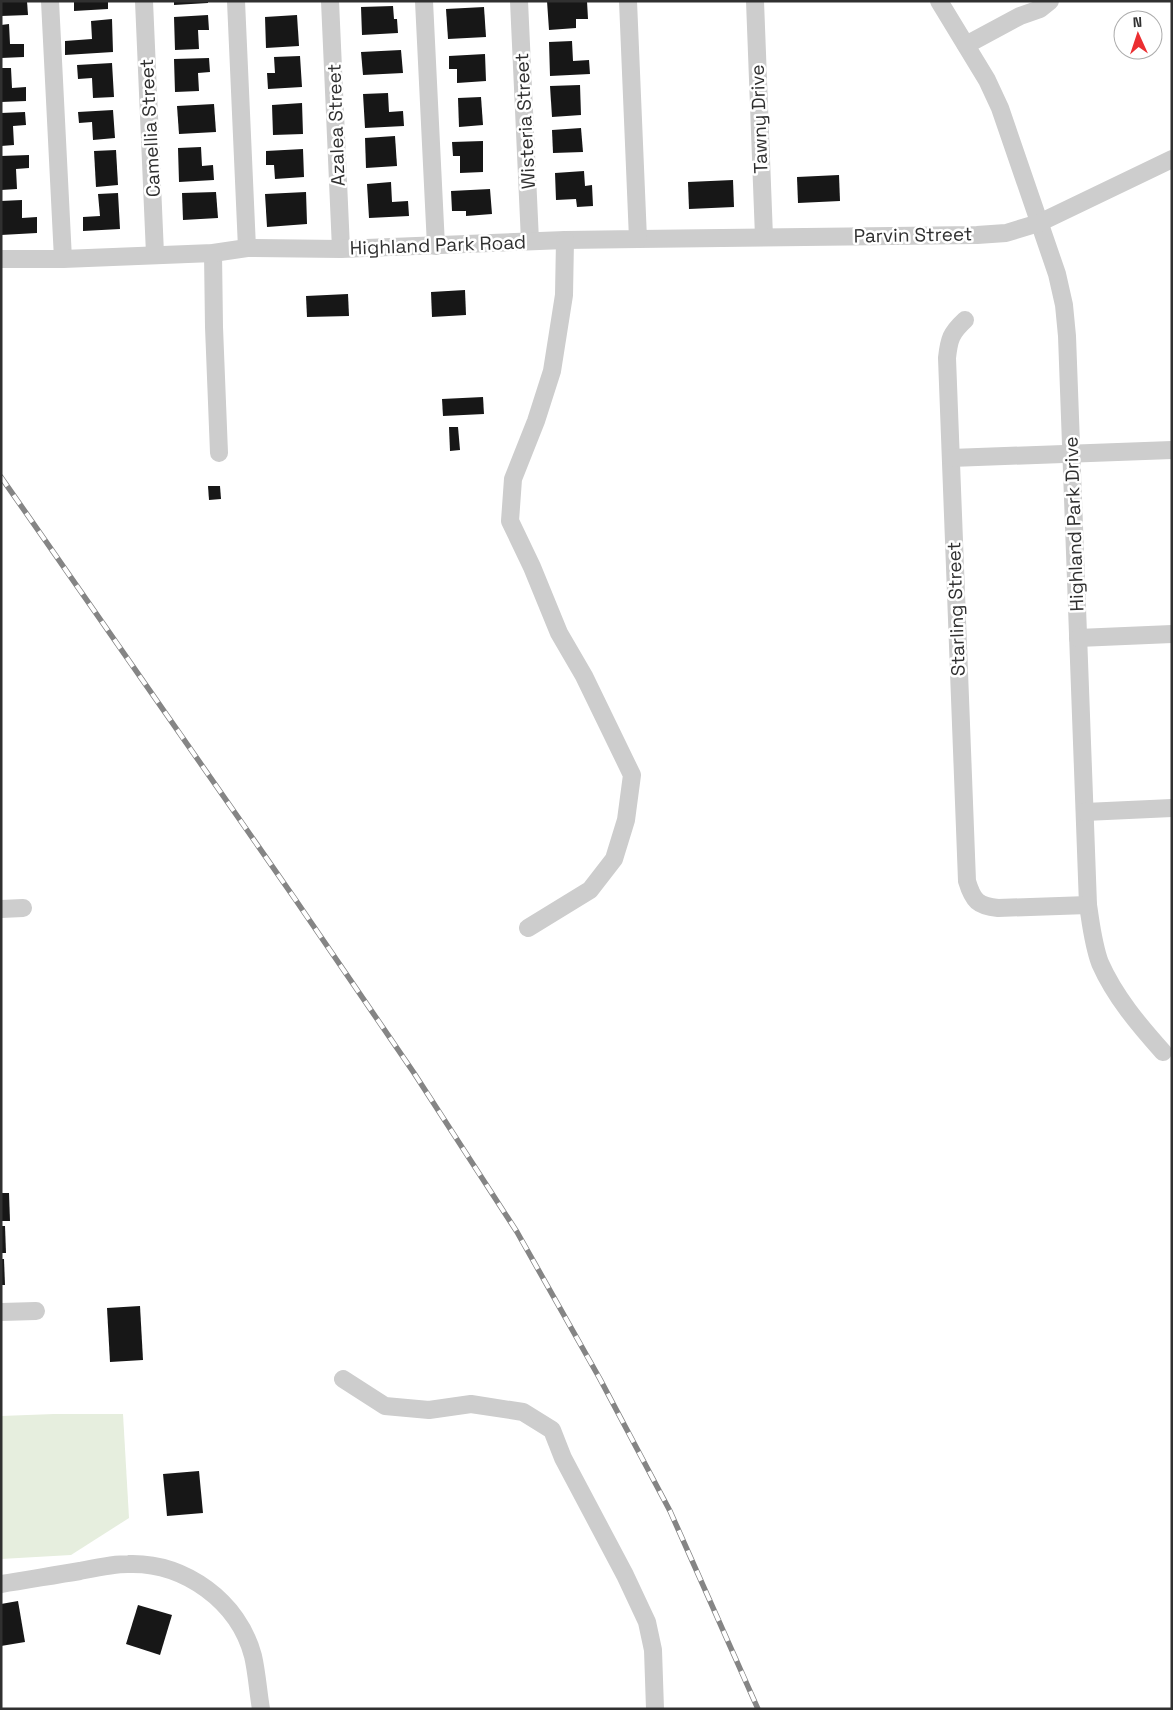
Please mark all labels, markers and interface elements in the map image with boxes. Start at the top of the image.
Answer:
north arrow [1113,10,1163,60]
text: N [1132,13,1142,31]
street label: Wisteria Street [509,52,541,190]
street label: Camellia Street [134,58,166,198]
street label: Azalea Street [321,63,351,187]
street label: Tawny Drive [745,64,773,174]
street label: Parvin Street [853,221,973,249]
street label: Highland Park Road [349,229,527,261]
street label: Highland Park Drive [1058,436,1090,612]
street label: Starling Street [941,541,971,677]

